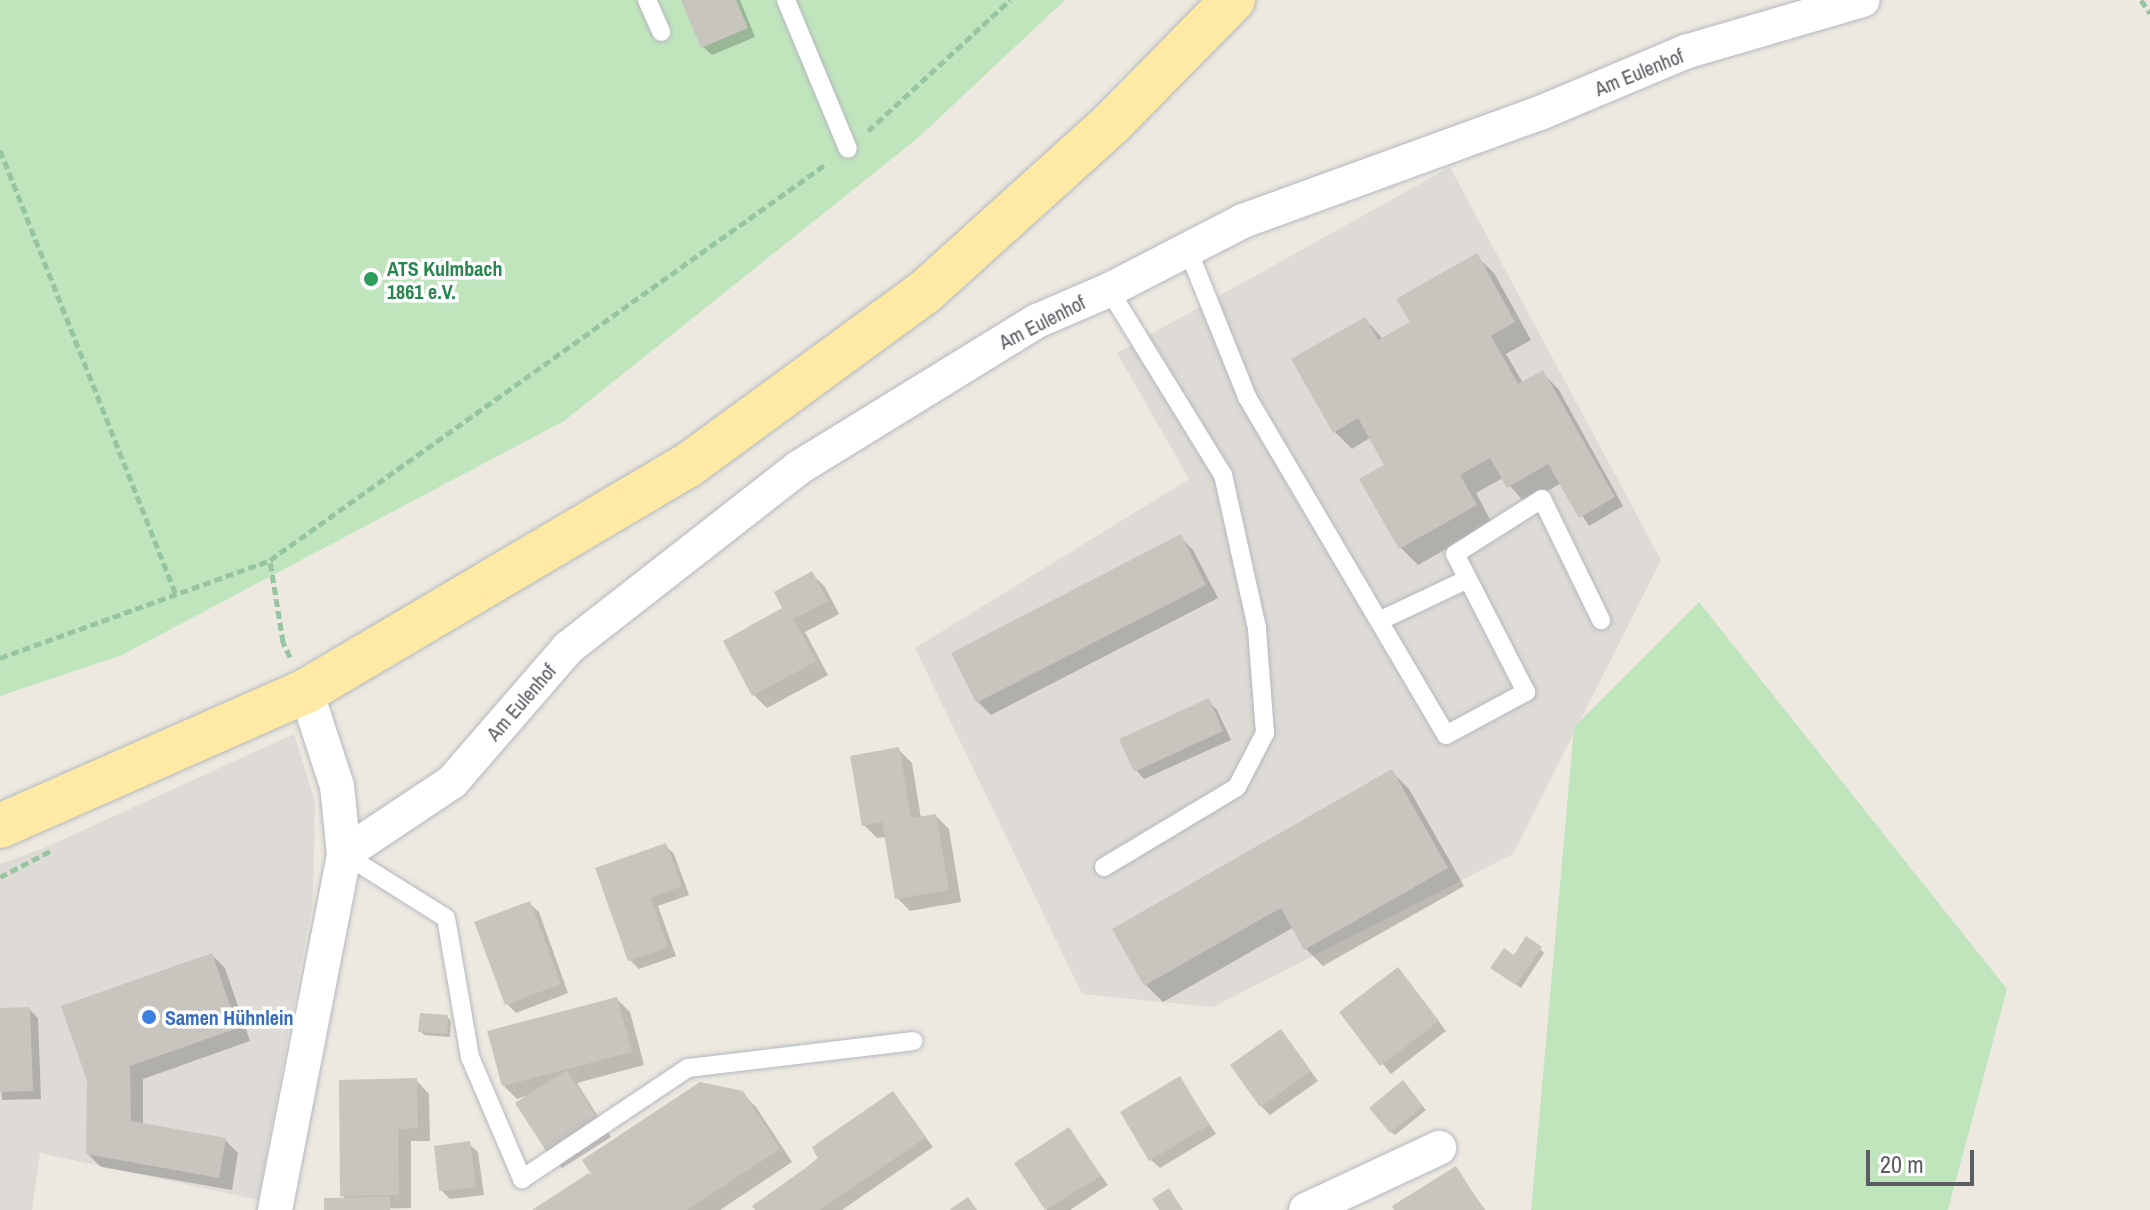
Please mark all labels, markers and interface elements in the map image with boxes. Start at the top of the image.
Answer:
street label: Am Eulenhof [1591,43,1687,101]
place label: ATS Kulmbach 1861 e.V. [387,256,502,303]
marker: ATS Kulmbach 1861 e.V. [362,270,380,288]
street label: Am Eulenhof [995,290,1089,354]
street label: Am Eulenhof [481,659,561,745]
place label: Samen Hühnlein [165,1005,293,1029]
marker: Samen Hühnlein [140,1008,158,1026]
scale bar [1870,1134,1978,1184]
text: 20 m [1880,1148,1924,1180]

